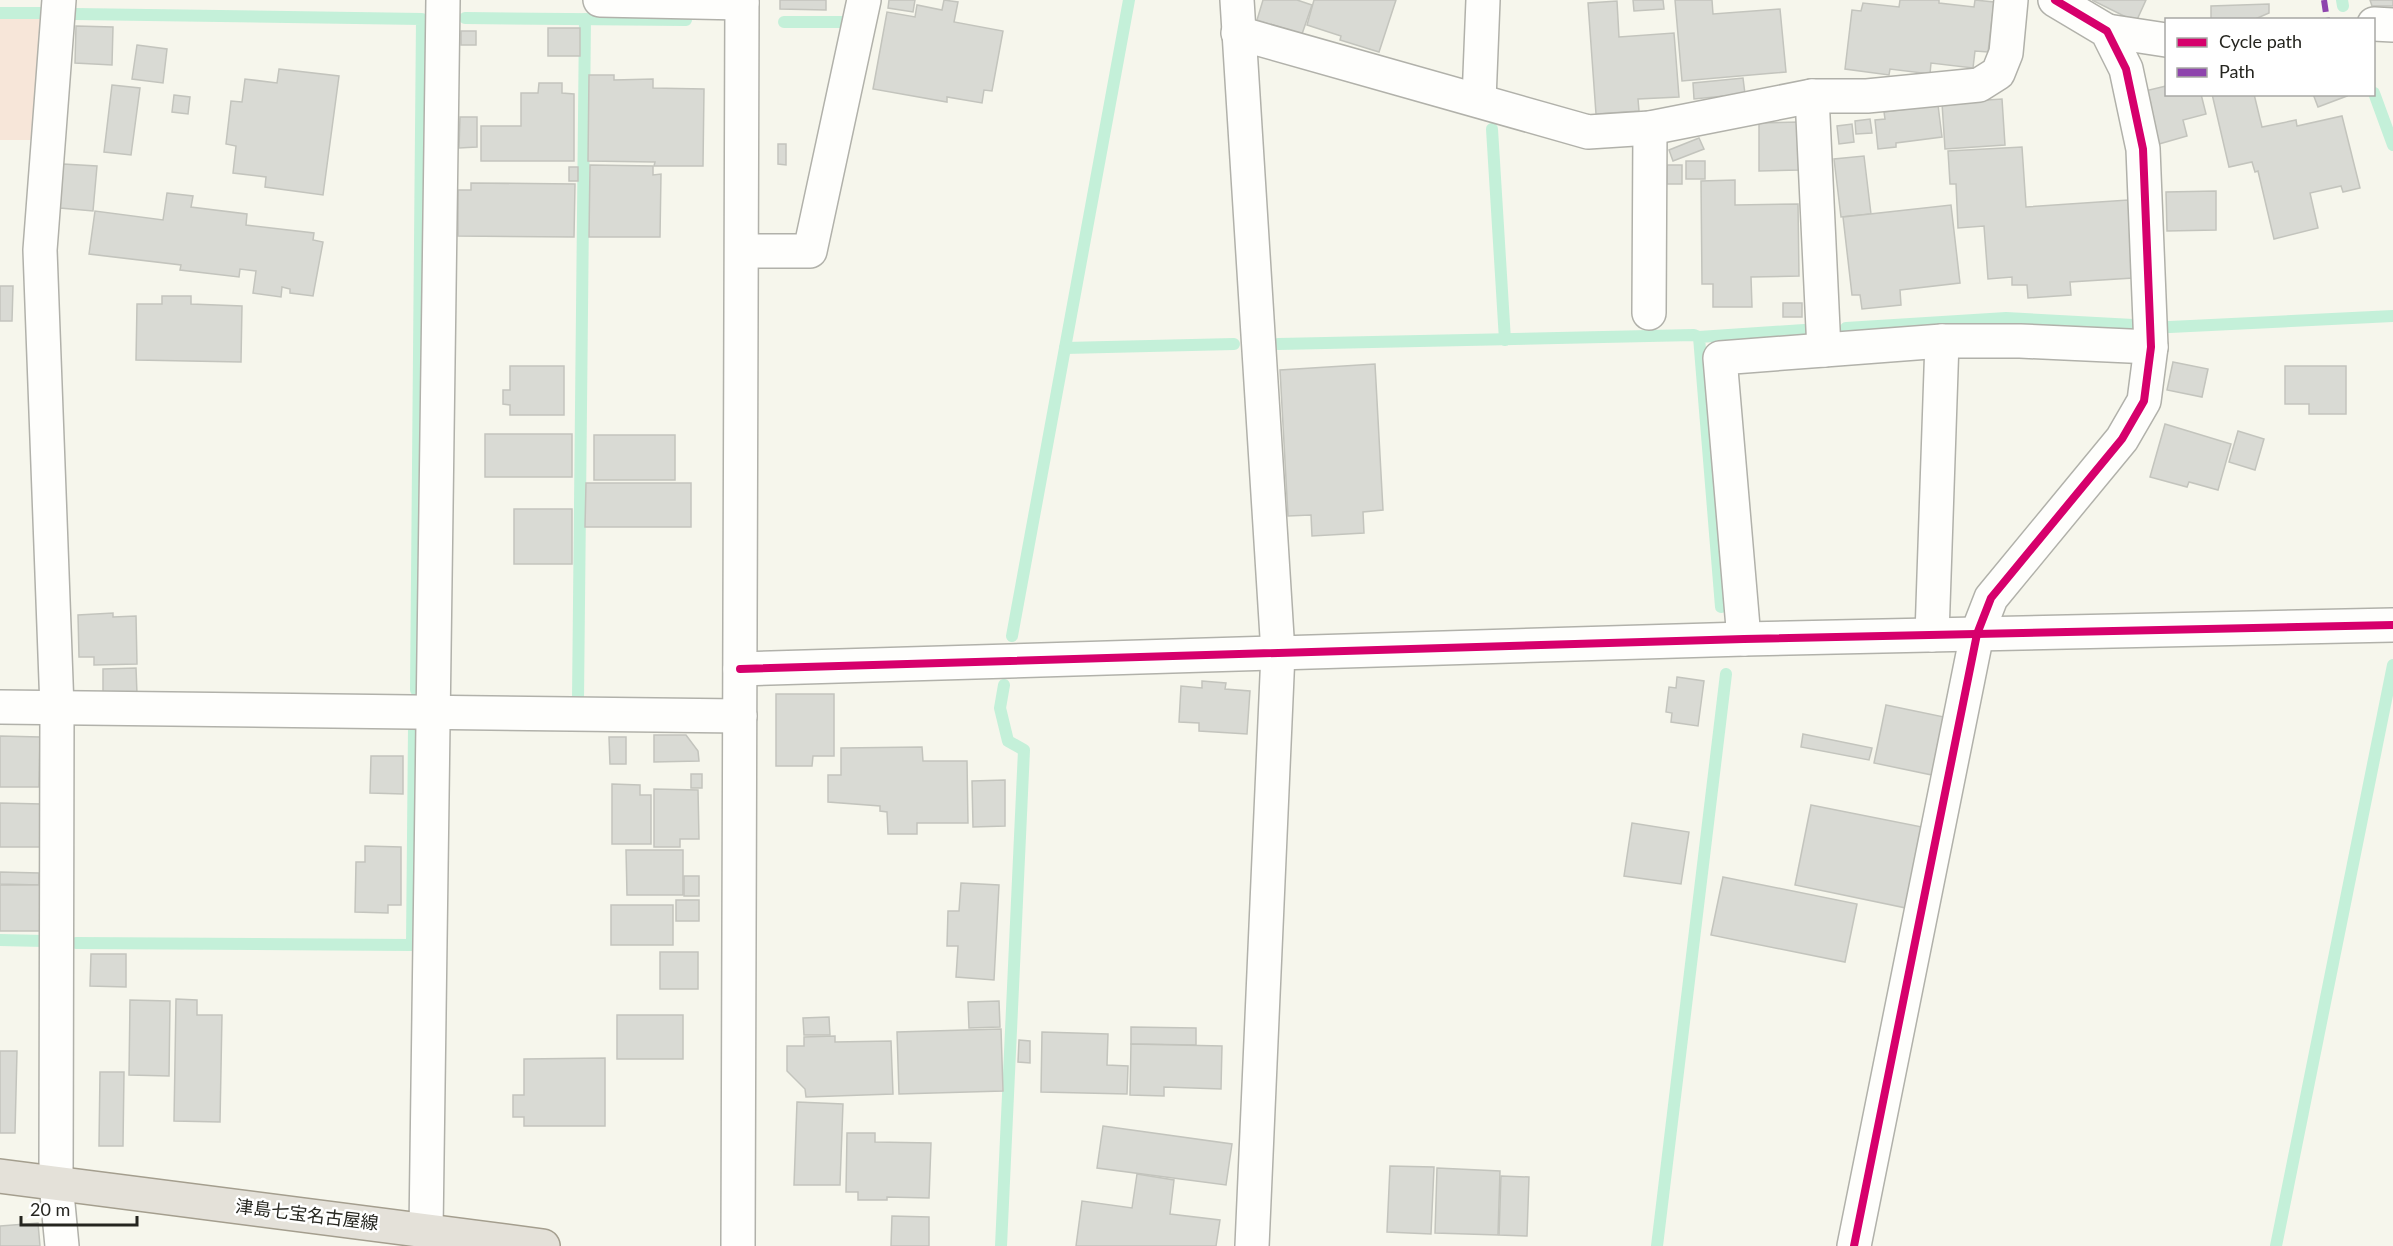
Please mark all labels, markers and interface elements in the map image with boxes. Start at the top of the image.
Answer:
legend [2165,18,2375,96]
text: Cycle path [2219,30,2302,52]
text: Path [2219,60,2255,82]
scale bar [21,1189,136,1227]
street label: 津島七宝名古屋線 [234,1194,380,1234]
text: 20 m [30,1198,70,1220]

